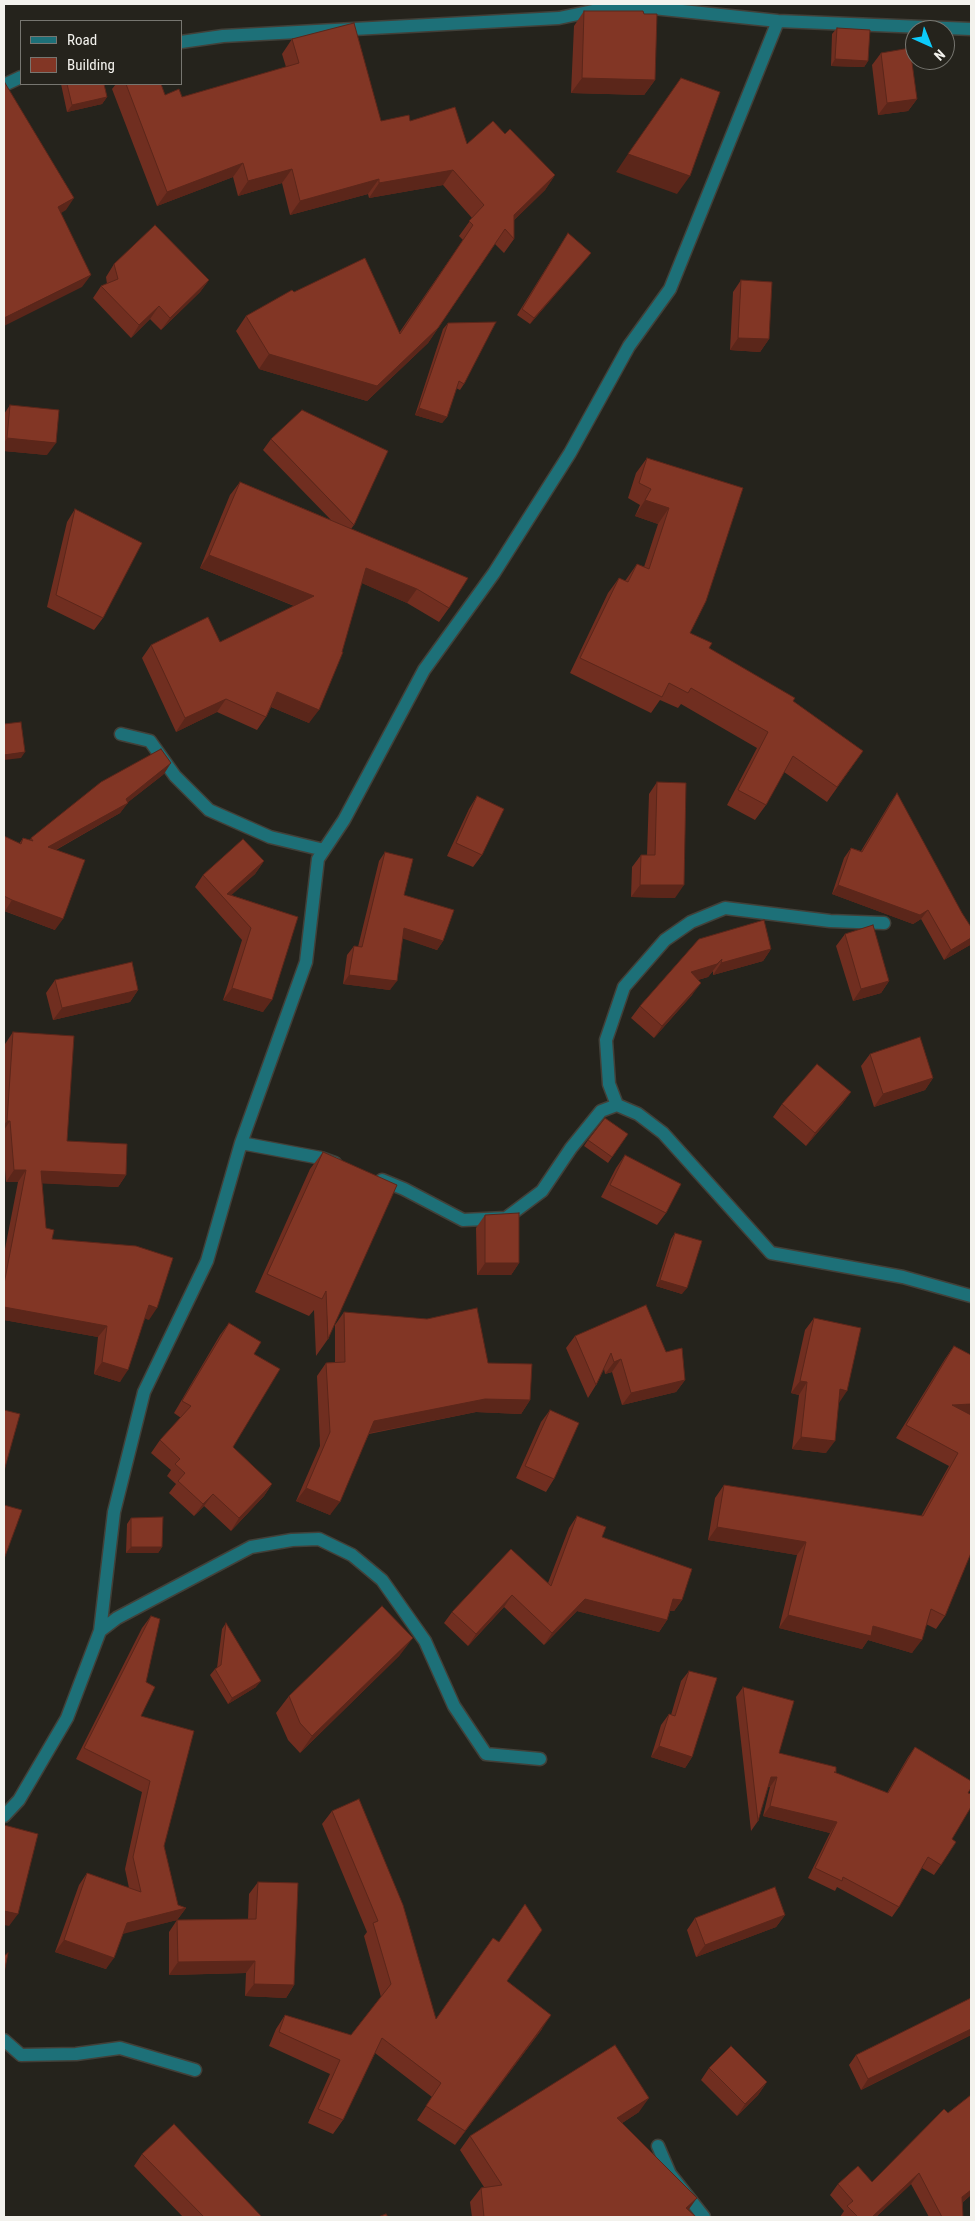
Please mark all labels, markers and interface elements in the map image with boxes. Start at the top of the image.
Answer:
legend [20,20,182,85]
north arrow [905,20,955,70]
text: Road [67,31,97,49]
text: N [931,46,948,64]
text: Building [67,56,115,74]

